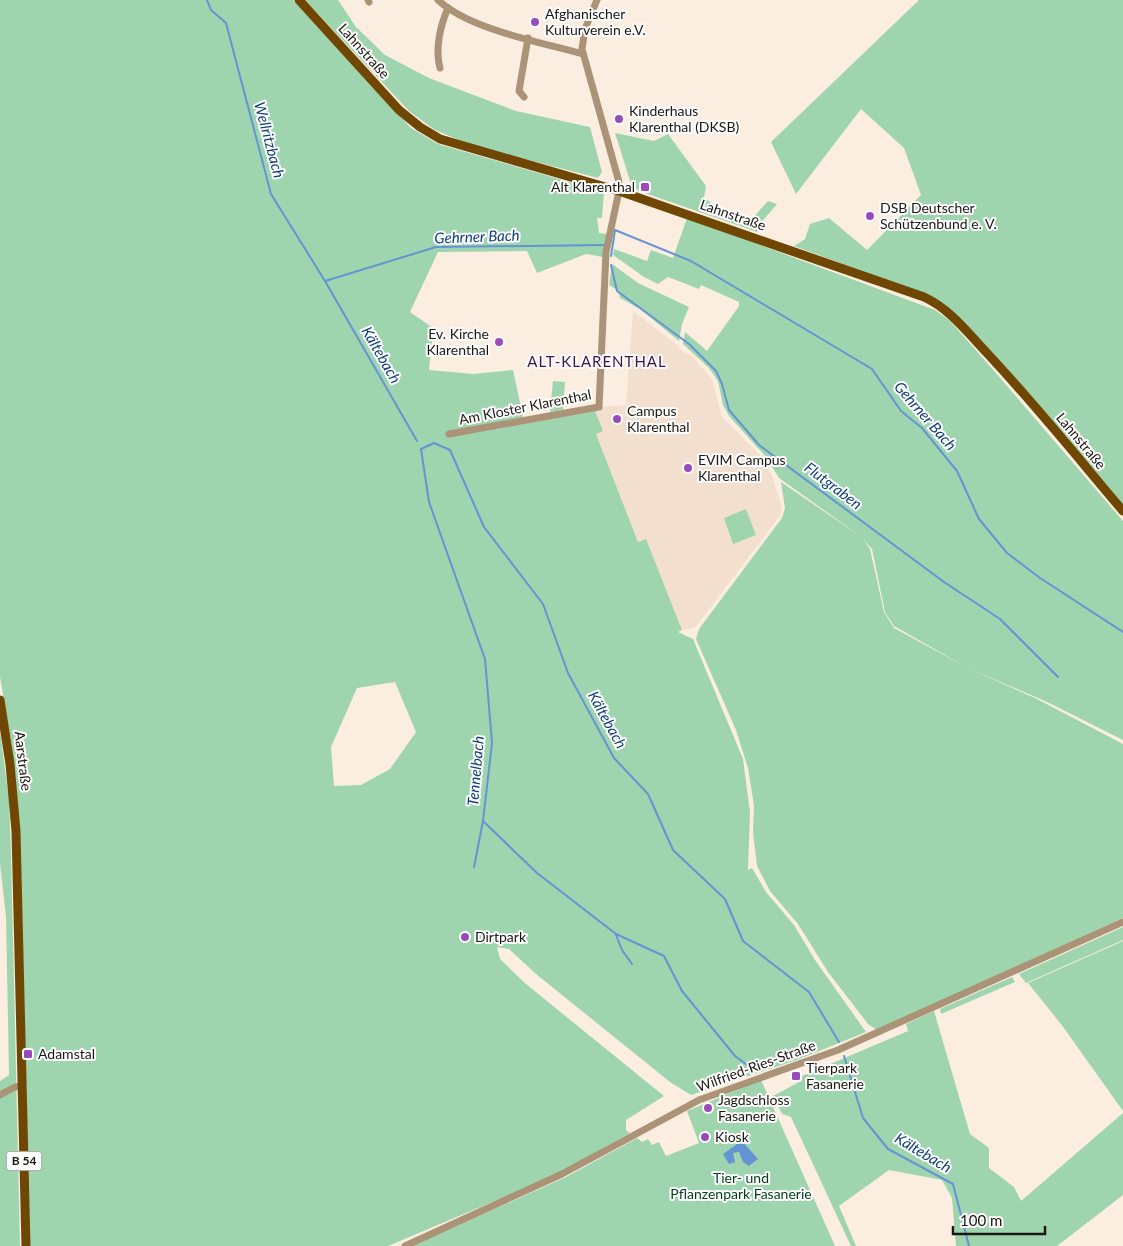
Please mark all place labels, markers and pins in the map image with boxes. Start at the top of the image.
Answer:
place label: Afghanischer Kulturverein e.V. [545,5,646,38]
marker: Afghanischer Kulturverein e.V. [529,16,541,28]
place label: Kinderhaus Klarenthal (DKSB) [629,102,739,135]
marker: Kinderhaus Klarenthal (DKSB) [613,113,625,125]
place label: Alt Klarenthal [551,178,635,195]
marker: Alt Klarenthal [639,181,651,193]
place label: DSB Deutscher Schützenbund e. V. [880,199,997,232]
marker: DSB Deutscher Schützenbund e. V. [864,210,876,222]
place label: Ev. Kirche Klarenthal [426,325,489,358]
marker: Ev. Kirche Klarenthal [493,336,505,348]
place label: Campus Klarenthal [627,402,690,435]
marker: Campus Klarenthal [611,413,623,425]
place label: EVIM Campus Klarenthal [698,451,786,484]
marker: EVIM Campus Klarenthal [682,462,694,474]
place label: Dirtpark [475,928,527,945]
marker: Dirtpark [459,931,471,943]
place label: Adamstal [38,1045,95,1062]
marker: Adamstal [22,1048,34,1060]
place label: Tierpark Fasanerie [806,1059,864,1092]
marker: Tierpark Fasanerie [790,1070,802,1082]
place label: Jagdschloss Fasanerie [718,1091,790,1124]
marker: Jagdschloss Fasanerie [702,1102,714,1114]
place label: Kiosk [715,1128,750,1145]
marker: Kiosk [699,1131,711,1143]

